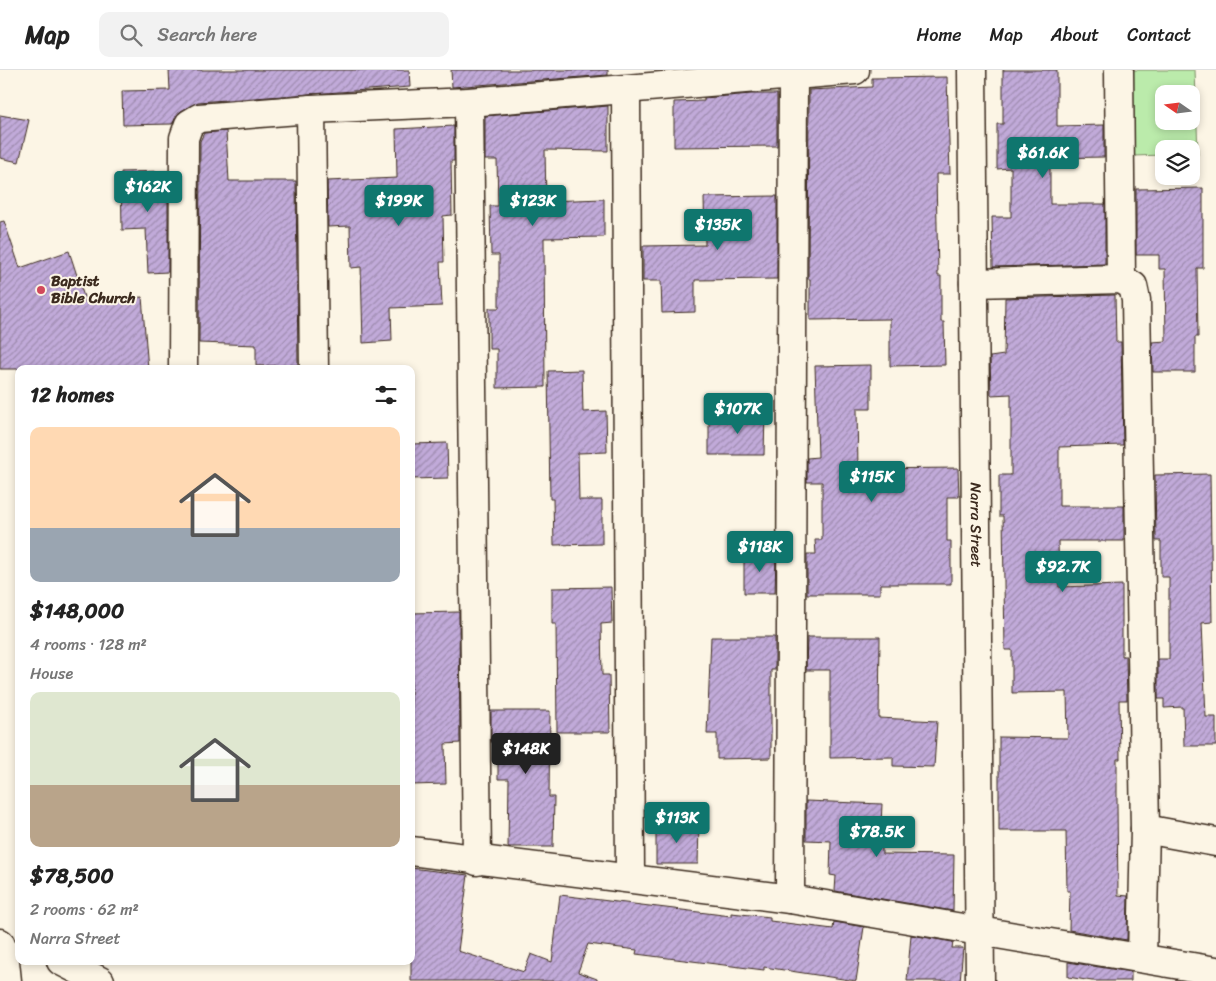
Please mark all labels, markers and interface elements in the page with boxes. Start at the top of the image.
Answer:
search box [99,12,449,57]
text: Map [25,14,69,56]
text: Search here [157,18,257,51]
text: Home [917,19,962,51]
text: Map [990,19,1023,51]
text: About [1051,19,1099,51]
text: Contact [1127,19,1191,51]
icon: search [117,21,145,49]
north arrow [1155,85,1200,130]
map controls [1155,85,1200,185]
pin: $61.6K [1002,136,1084,179]
text: $61.6K [1018,138,1068,167]
button: layers [1155,140,1200,185]
pin: $162K [113,170,183,213]
text: $162K [125,172,171,201]
pin: $199K [364,184,434,227]
pin: $123K [498,184,568,227]
text: $199K [375,186,423,215]
text: $123K [510,186,556,215]
pin: $135K [683,208,753,251]
text: $135K [695,210,741,239]
place label: Baptist Bible Church [51,268,136,311]
marker: Baptist Bible Church [35,284,47,296]
text: 12 homes [30,376,114,414]
icon: filters [372,381,400,409]
pin: $107K [703,392,773,435]
text: $107K [715,394,761,423]
icon: home [170,460,260,550]
pin: $115K [837,460,907,503]
text: $115K [850,462,894,491]
street label: Narra Street [963,482,989,568]
pin: $118K [725,530,795,573]
text: $118K [738,532,782,561]
pin: $92.7K [1022,550,1104,593]
text: $92.7K [1036,552,1090,581]
text: $148,000 [30,592,124,630]
text: 4 rooms · 128 m² [30,630,147,659]
text: House [30,659,73,688]
icon: home [170,725,260,815]
pin: $148K [491,732,561,775]
text: $148K [502,734,550,763]
pin: $113K [642,802,712,844]
text: $113K [655,803,699,832]
pin: $78.5K [836,816,918,858]
text: $78.5K [850,817,904,846]
text: $78,500 [30,857,114,895]
text: 2 rooms · 62 m² [30,895,139,924]
text: Narra Street [30,924,120,953]

